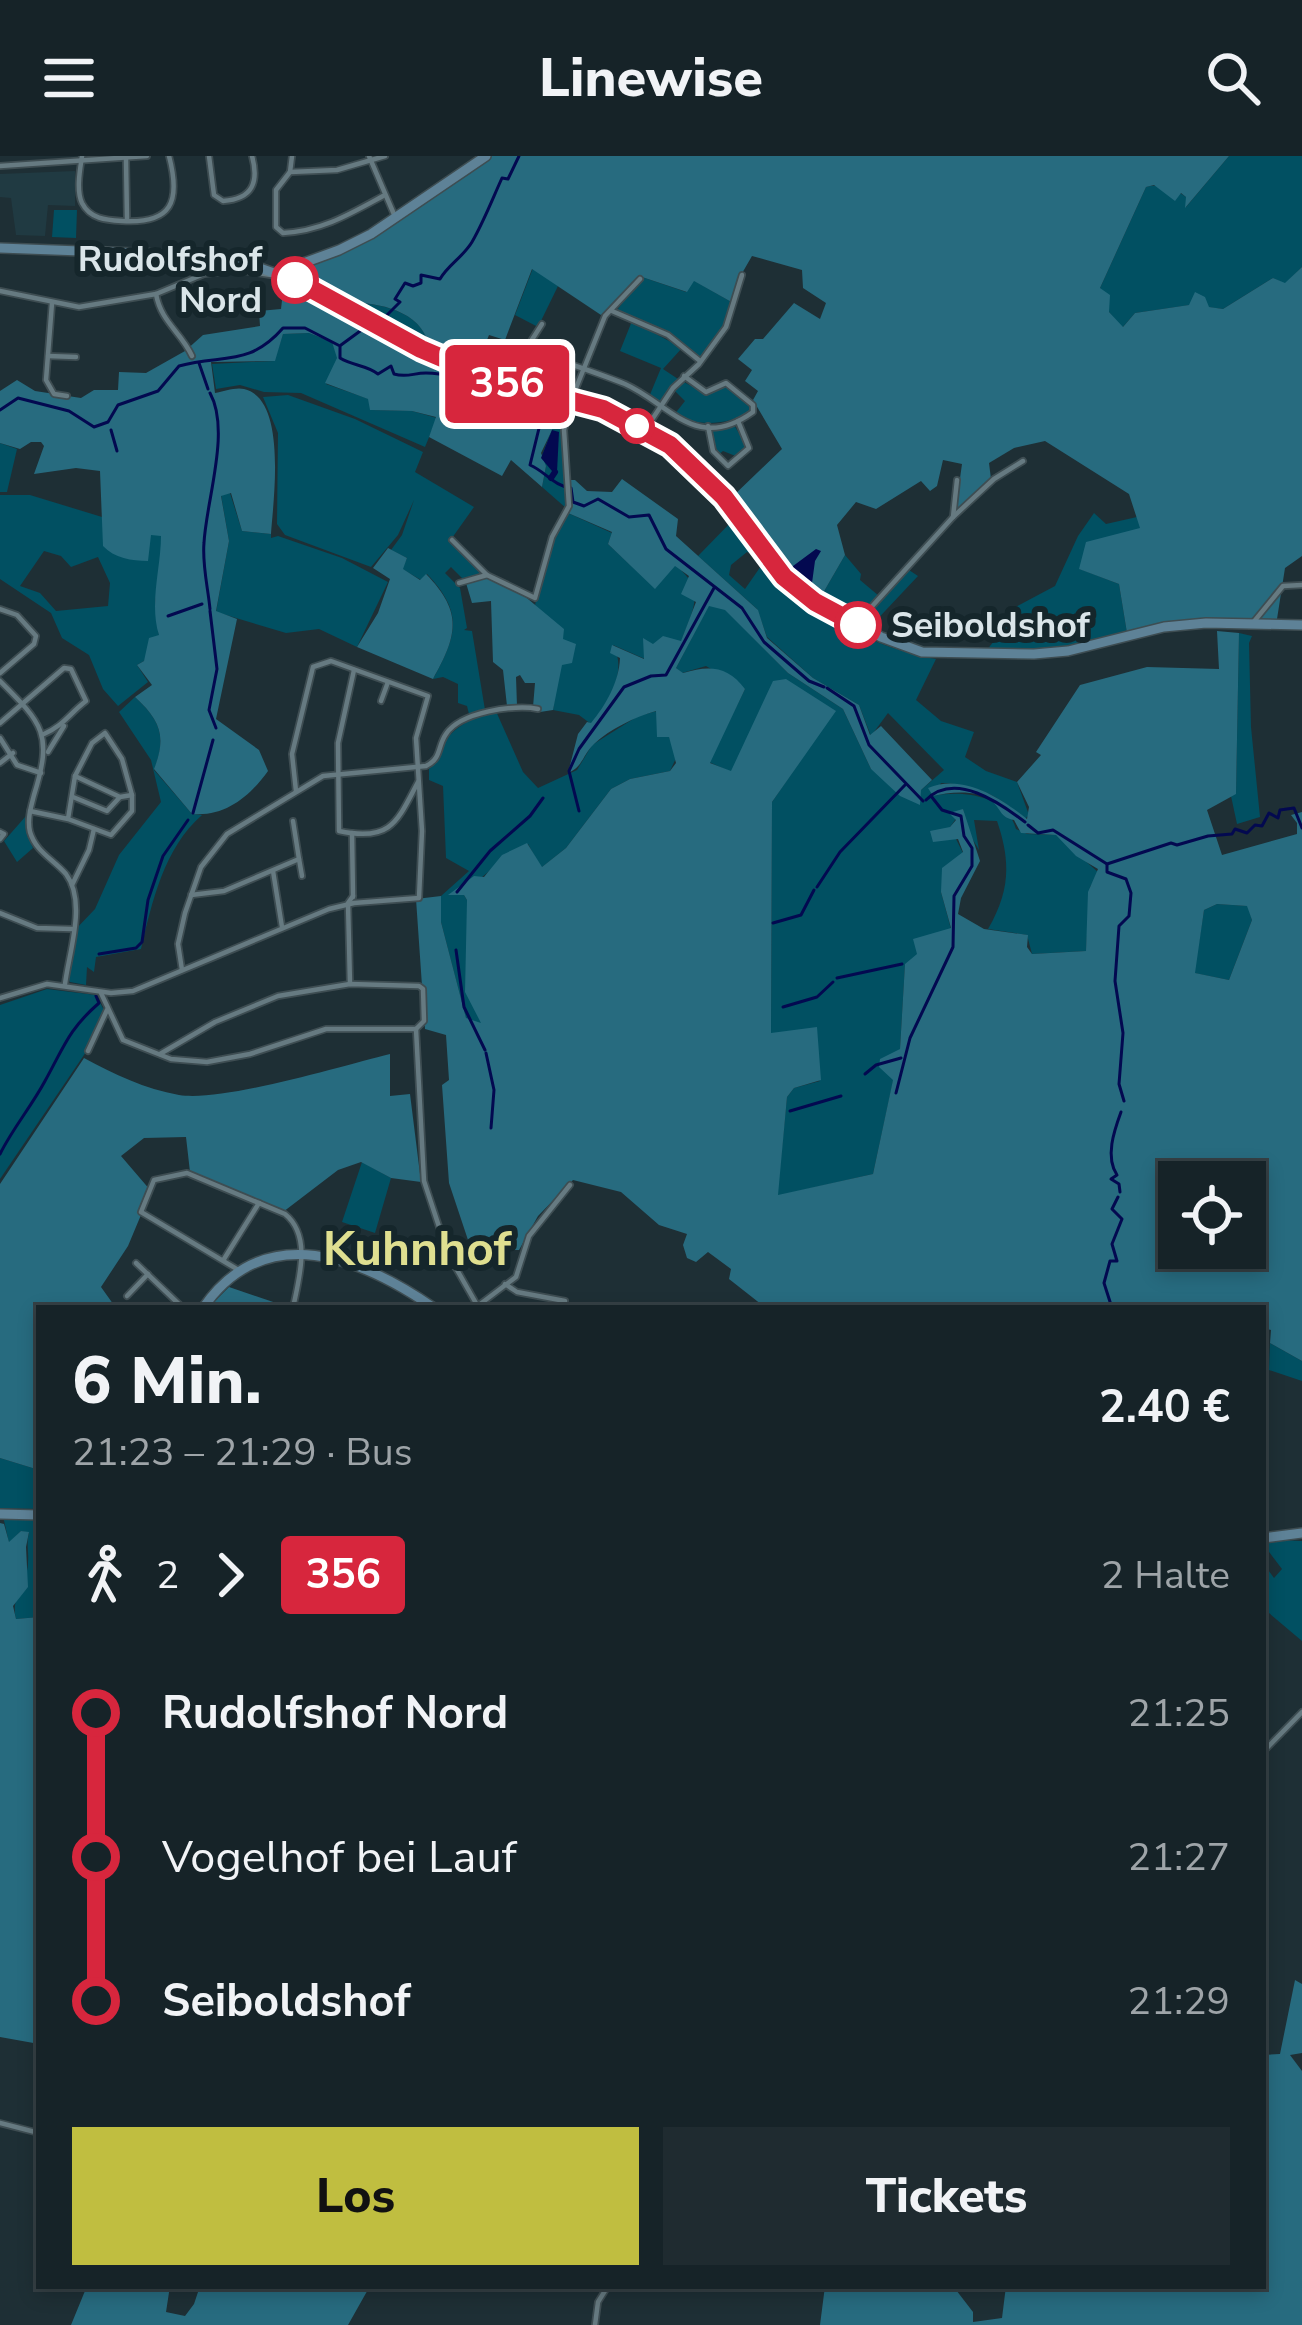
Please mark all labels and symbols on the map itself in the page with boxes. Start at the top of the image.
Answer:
place label: Rudolfshof Nord [78,235,263,325]
marker: Rudolfshof Nord [273,258,317,302]
line badge: 356 [438,345,576,423]
unlabelled marker [621,410,653,442]
place label: Seiboldshof [891,601,1091,650]
marker: Seiboldshof [836,603,880,647]
district label: Kuhnhof [323,1216,513,1282]

